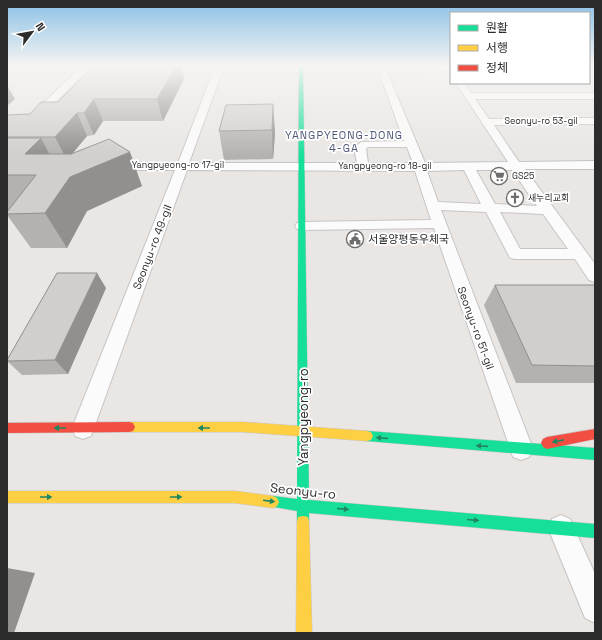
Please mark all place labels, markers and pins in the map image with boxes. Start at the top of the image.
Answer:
supermarket icon: GS25 [489,166,509,186]
place label: GS25 [512,170,534,182]
church icon: 새누리교회 [505,188,525,208]
place label: 새누리교회 [528,192,569,204]
public building icon: 서울양평동우체국 [345,229,365,249]
place label: 서울양평동우체국 [368,232,449,246]

